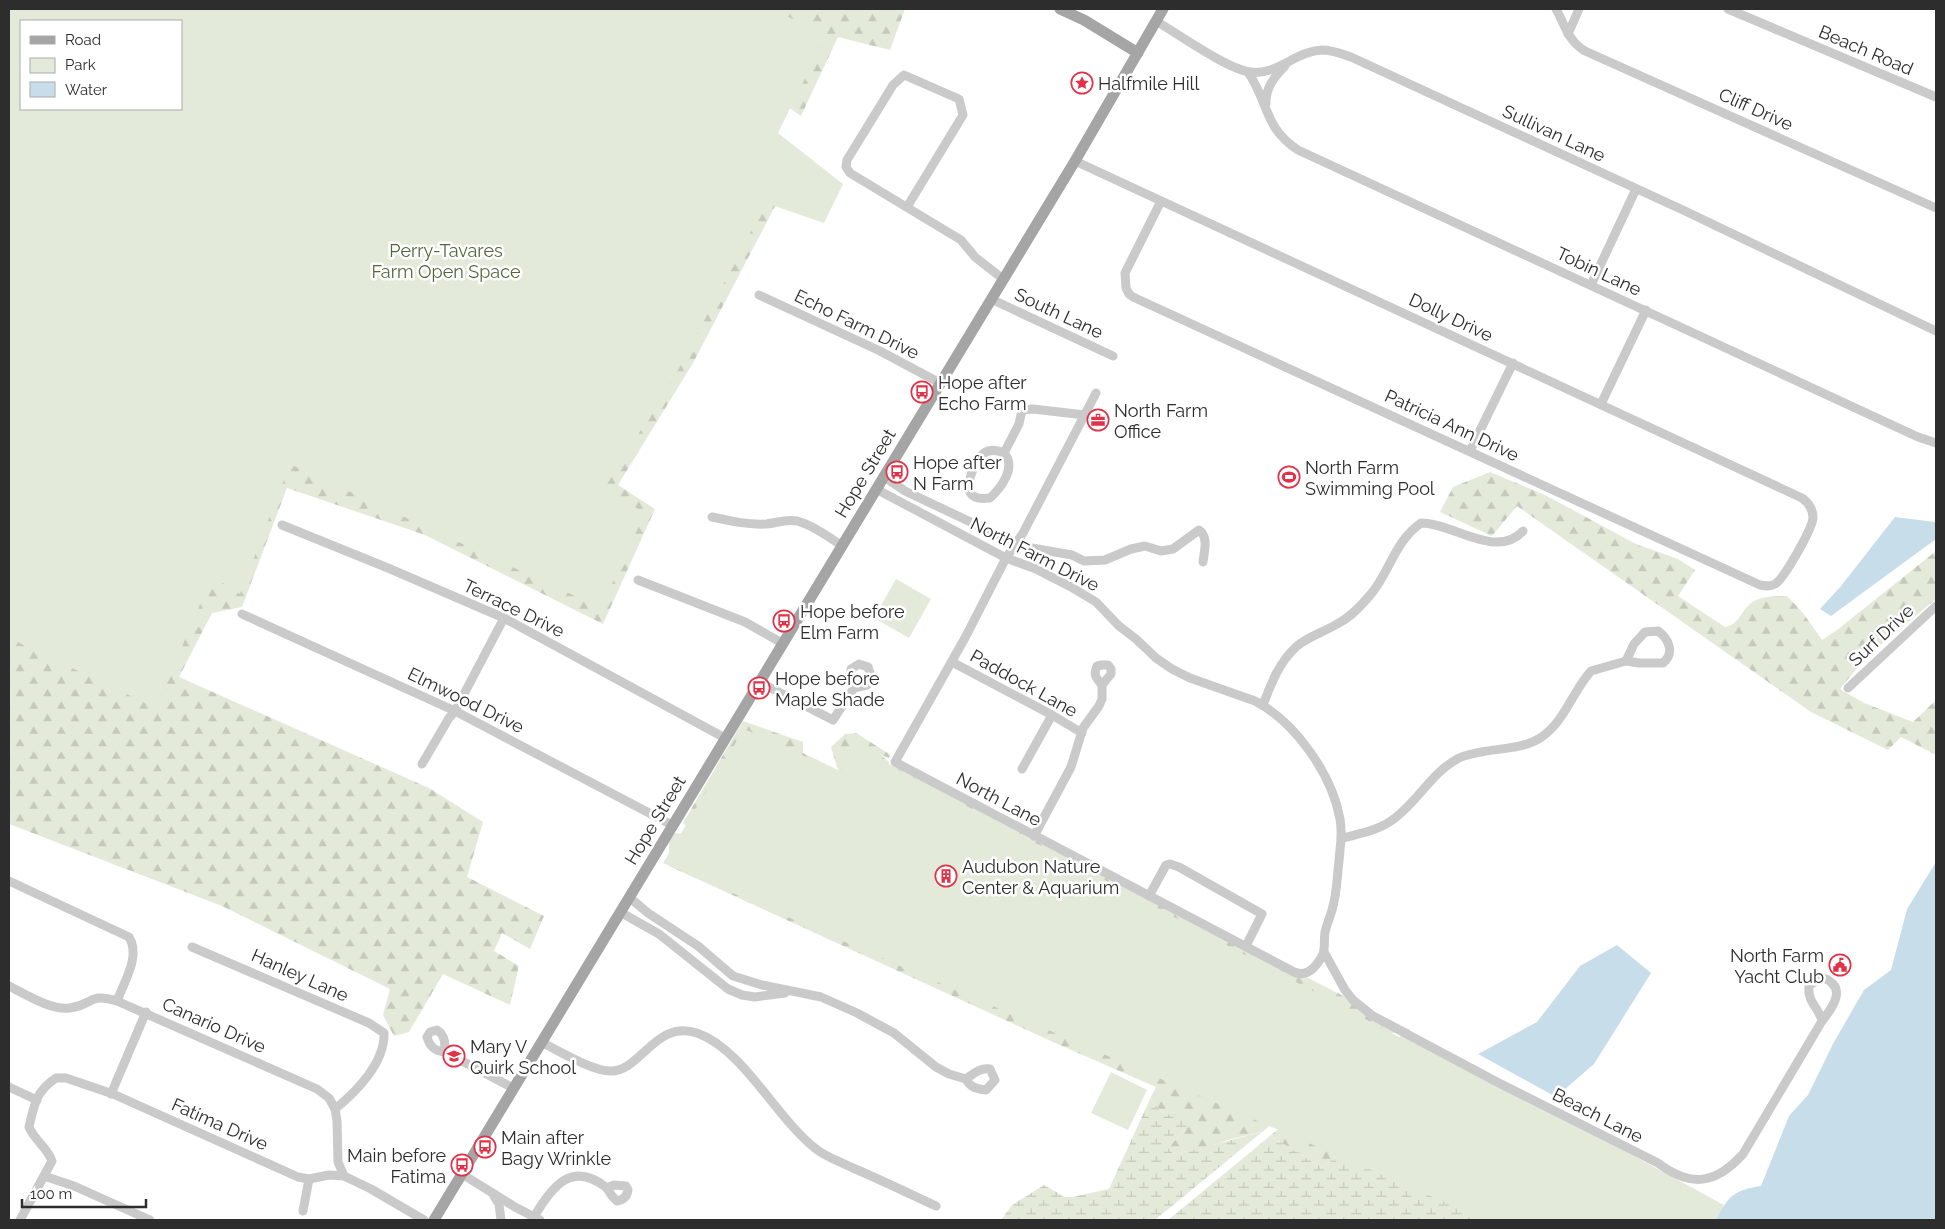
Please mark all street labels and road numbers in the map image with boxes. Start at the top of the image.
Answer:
street label: Beach Road [1816,21,1916,79]
street label: Cliff Drive [1716,83,1797,135]
street label: Sullivan Lane [1499,100,1609,166]
street label: Tobin Lane [1553,242,1645,300]
street label: South Lane [1012,283,1107,343]
street label: Echo Farm Drive [791,285,923,363]
street label: Dolly Drive [1406,288,1497,346]
street label: Patricia Ann Drive [1382,385,1523,465]
street label: Hope Street [830,425,900,521]
street label: North Farm Drive [967,513,1103,596]
street label: Terrace Drive [460,574,568,642]
street label: Surf Drive [1844,599,1918,670]
street label: Paddock Lane [967,645,1082,721]
street label: Elmwood Drive [404,663,528,737]
street label: North Lane [953,768,1045,830]
street label: Hope Street [620,772,690,868]
street label: Hanley Lane [248,944,352,1006]
street label: Canario Drive [159,993,269,1057]
street label: Beach Lane [1549,1083,1647,1147]
street label: Fatima Drive [169,1093,272,1155]

